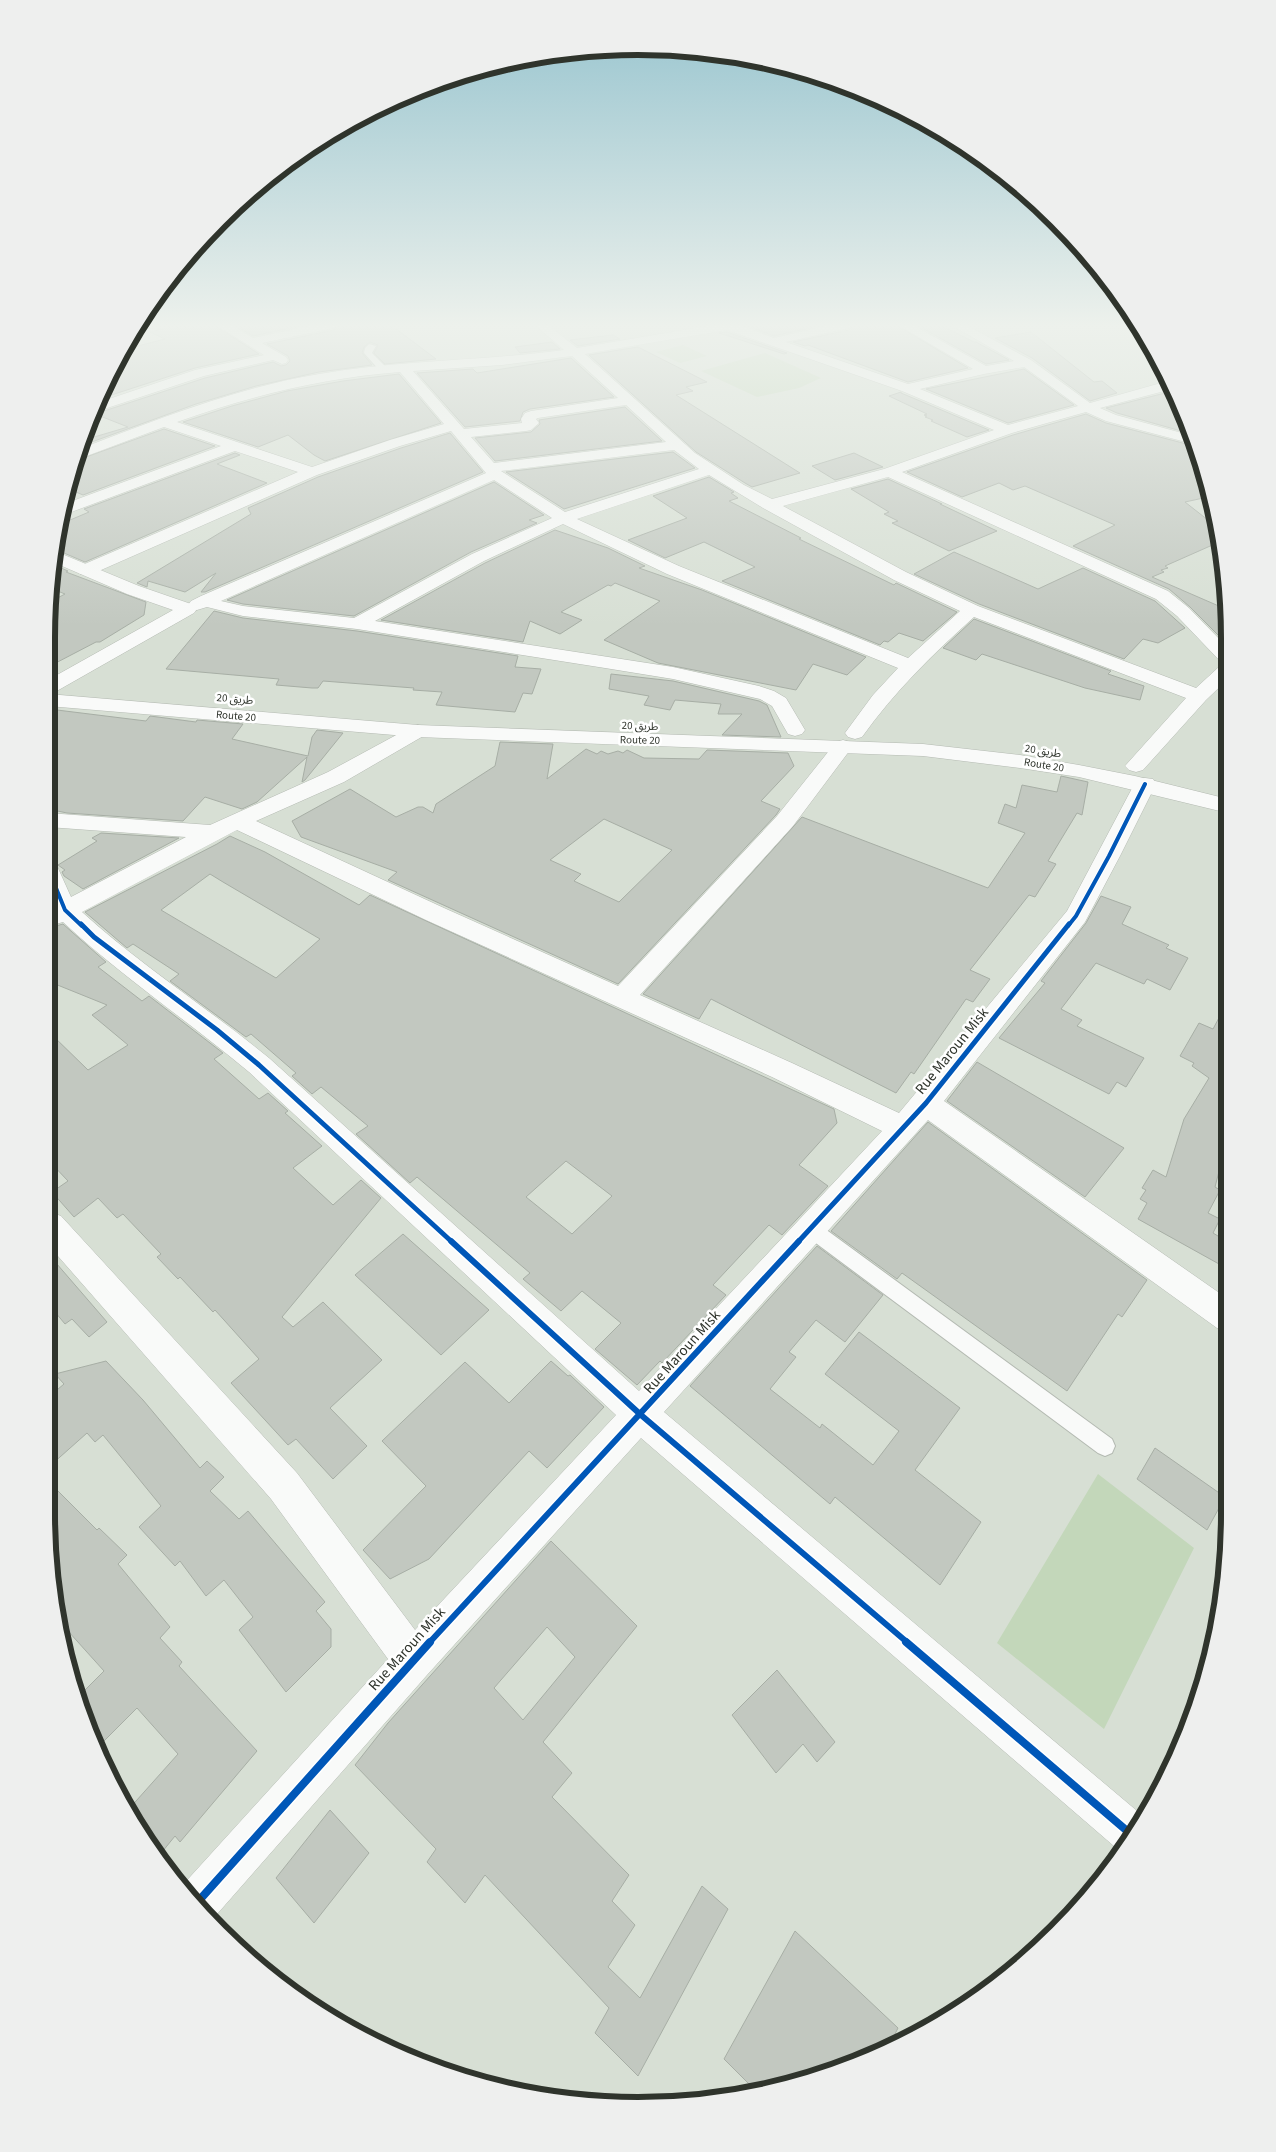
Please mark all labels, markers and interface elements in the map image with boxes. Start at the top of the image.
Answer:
street label: طريق 20 [216,690,254,708]
street label: Route 20 [215,707,257,725]
street label: طريق 20 [621,718,659,734]
street label: Route 20 [620,732,660,748]
street label: طريق 20 [1024,741,1062,761]
street label: Route 20 [1023,754,1065,776]
street label: Rue Maroun Misk [910,1003,994,1099]
street label: Rue Maroun Misk [639,1305,726,1399]
street label: Rue Maroun Misk [364,1602,451,1696]

